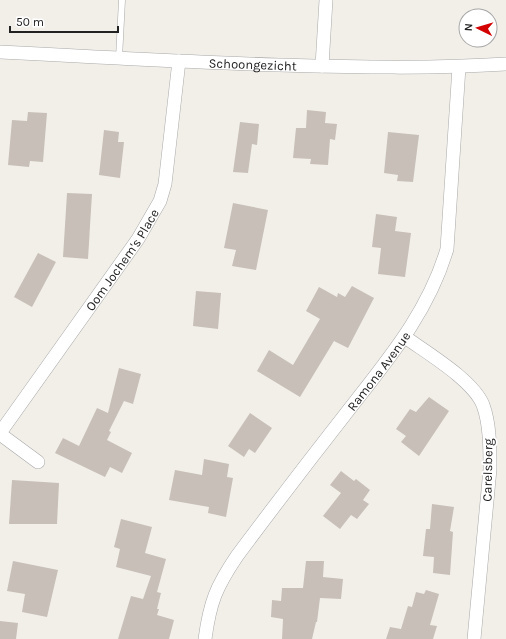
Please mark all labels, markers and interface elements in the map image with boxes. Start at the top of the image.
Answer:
scale bar [10,8,118,34]
north arrow [458,8,498,48]
text: 50 m [16,15,44,29]
text: N [462,23,475,32]
street label: Schoongezicht [208,55,297,73]
street label: Oom Jochem's Place [82,206,162,314]
street label: Ramona Avenue [344,328,414,414]
street label: Carelsberg [479,438,496,502]

